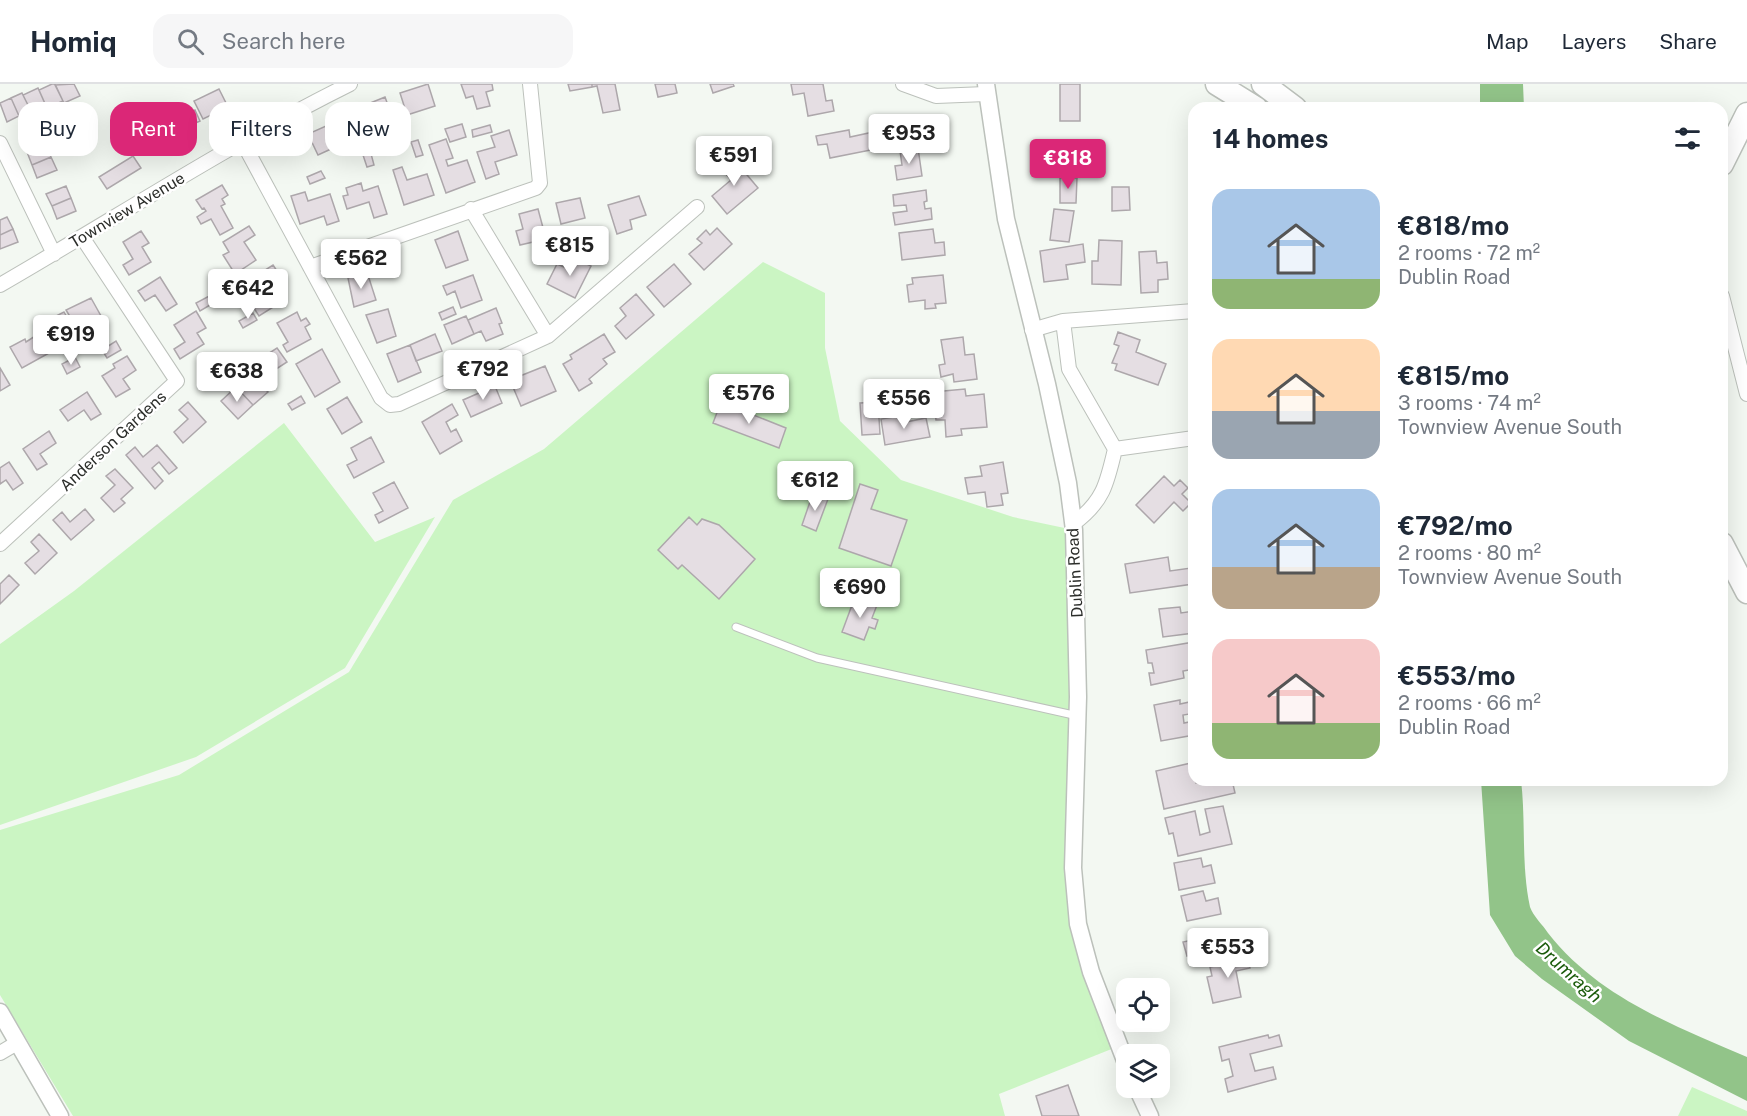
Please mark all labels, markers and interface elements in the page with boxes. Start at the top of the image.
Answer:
search box [153,14,573,68]
text: Homiq [30,25,117,58]
icon: search [174,25,207,58]
text: Search here [222,28,345,54]
text: Map [1486,29,1529,54]
text: Layers [1562,29,1626,54]
text: Share [1659,29,1717,54]
chip: Buy [18,102,98,156]
chip: Rent [110,102,197,156]
chip: Filters [209,102,313,156]
chip: New [325,102,411,156]
pin: €953 [873,114,945,165]
text: €953 [882,121,936,145]
icon: filters [1671,122,1704,155]
text: 14 homes [1212,123,1328,154]
pin: €591 [698,136,770,187]
pin: €818 [1032,139,1104,190]
text: €591 [710,143,758,167]
text: €818 [1044,146,1092,170]
street label: Townview Avenue [66,168,188,252]
text: €818/mo [1398,210,1509,241]
icon: home [1260,213,1332,285]
pin: €815 [534,226,606,277]
text: €815 [546,233,594,257]
pin: €562 [325,239,397,290]
text: 2 rooms · 72 m² [1398,241,1540,265]
text: €562 [335,246,387,270]
text: Dublin Road [1398,265,1510,289]
pin: €642 [212,269,284,320]
text: €642 [222,276,274,300]
pin: €919 [35,315,107,366]
text: €919 [47,322,95,346]
pin: €792 [447,350,519,401]
pin: €638 [201,352,273,403]
text: €792 [457,357,509,381]
text: €638 [211,359,263,383]
text: €815/mo [1398,360,1509,391]
icon: home [1260,363,1332,435]
pin: €576 [713,374,785,425]
pin: €556 [868,379,940,430]
text: €576 [723,381,775,405]
text: €556 [877,386,931,410]
street label: Anderson Gardens [56,387,170,495]
text: 3 rooms · 74 m² [1398,391,1541,415]
text: Townview Avenue South [1398,415,1622,439]
pin: €612 [779,461,851,512]
text: €612 [791,468,839,492]
text: €792/mo [1398,510,1513,541]
icon: home [1260,513,1332,585]
street label: Dublin Road [1063,528,1087,618]
text: 2 rooms · 80 m² [1398,541,1541,565]
text: Townview Avenue South [1398,565,1622,589]
pin: €690 [824,568,896,619]
text: €690 [834,575,886,599]
text: €553/mo [1398,660,1515,691]
icon: home [1260,663,1332,735]
text: 2 rooms · 66 m² [1398,691,1541,715]
text: Dublin Road [1398,715,1510,739]
pin: €553 [1192,928,1264,979]
text: €553 [1201,935,1255,959]
water label: Drumragh [1532,937,1606,1007]
map controls [1116,978,1170,1098]
button: locate [1116,978,1170,1032]
button: layers [1116,1044,1170,1098]

